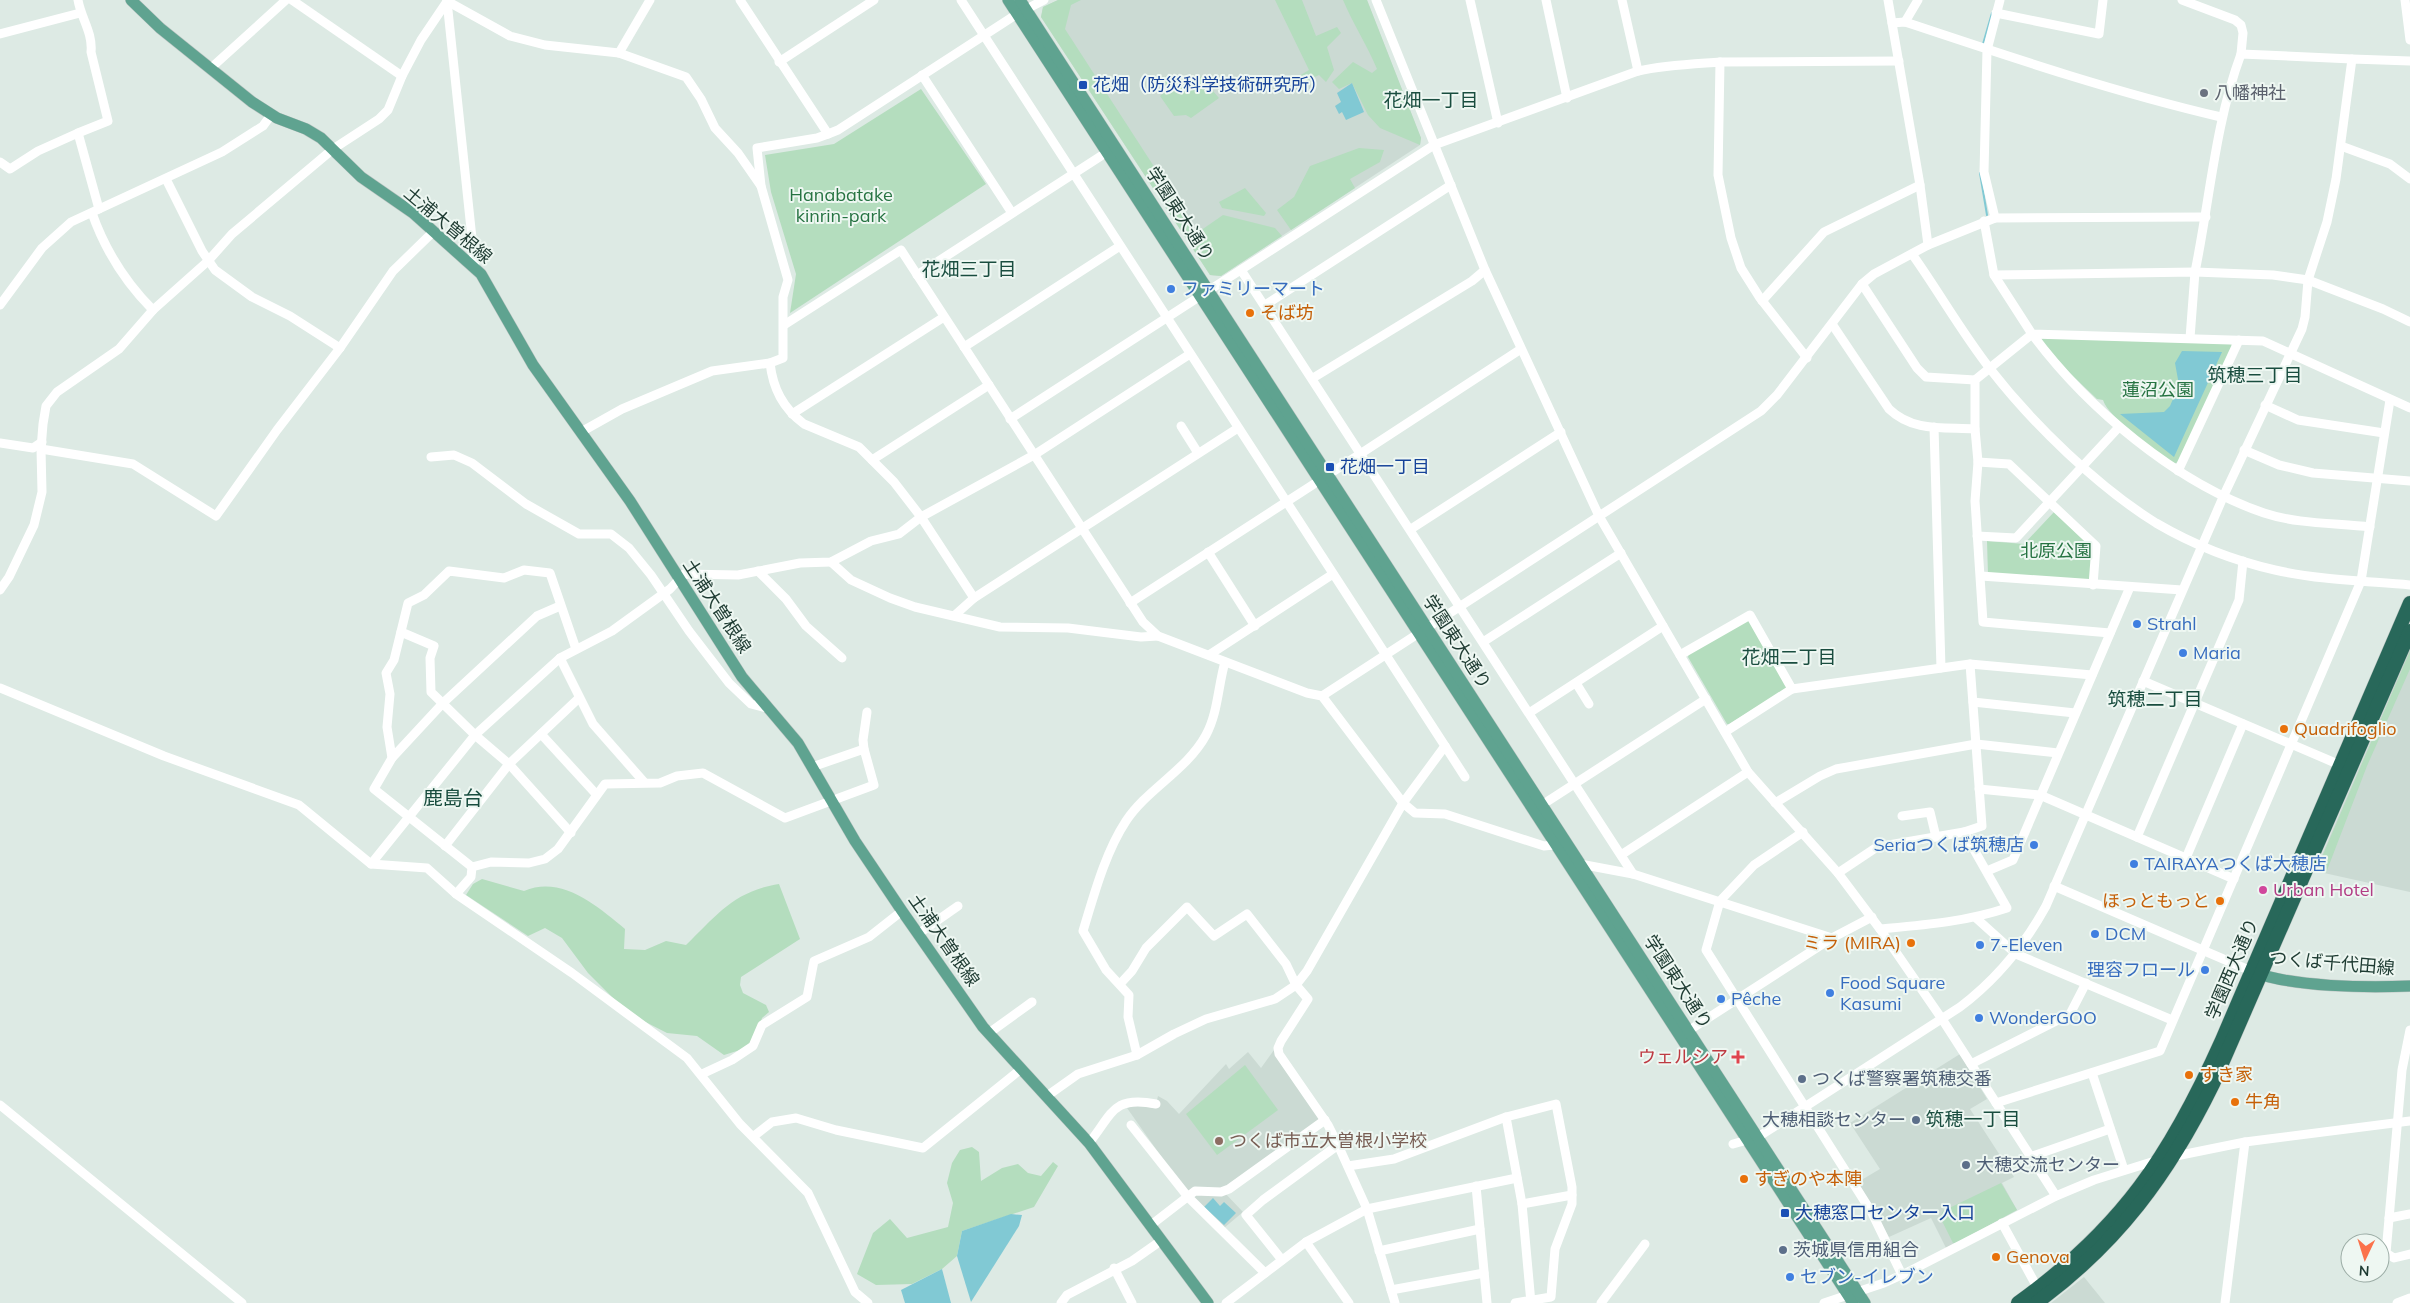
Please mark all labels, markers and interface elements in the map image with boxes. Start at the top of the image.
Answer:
place label: 花畑（防災科学技術研究所） [1093,73,1327,96]
marker: 花畑（防災科学技術研究所） [1077,79,1089,91]
place label: 八幡神社 [2214,81,2286,104]
marker: 八幡神社 [2198,87,2210,99]
district label: 花畑一丁目 [1383,88,1479,112]
street label: 学園東大通り [1141,162,1219,265]
street label: 土浦大曽根線 [400,181,497,268]
park label: Hanabatake kinrin-park [789,183,893,227]
district label: 花畑三丁目 [921,257,1017,281]
place label: ファミリーマート [1181,277,1325,300]
marker: ファミリーマート [1165,283,1177,295]
place label: そば坊 [1260,301,1314,324]
marker: そば坊 [1244,307,1256,319]
district label: 筑穂三丁目 [2207,363,2303,387]
park label: 蓮沼公園 [2122,378,2194,401]
place label: 花畑一丁目 [1340,455,1430,478]
marker: 花畑一丁目 [1324,461,1336,473]
park label: 北原公園 [2020,539,2092,562]
street label: 土浦大曽根線 [678,554,756,657]
street label: 学園東大通り [1418,590,1496,693]
place label: Strahl [2147,612,2197,635]
marker: Strahl [2131,618,2143,630]
place label: Maria [2193,641,2241,664]
district label: 花畑二丁目 [1741,645,1837,669]
marker: Maria [2177,647,2189,659]
district label: 筑穂二丁目 [2107,687,2203,711]
place label: Quadrifoglio [2294,717,2397,740]
marker: Quadrifoglio [2278,723,2290,735]
district label: 鹿島台 [423,785,483,810]
place label: Seriaつくば筑穂店 [1873,833,2024,856]
marker: Seriaつくば筑穂店 [2028,839,2040,851]
place label: TAIRAYAつくば大穂店 [2144,852,2327,875]
marker: TAIRAYAつくば大穂店 [2128,858,2140,870]
place label: Urban Hotel [2273,878,2374,901]
marker: Urban Hotel [2257,884,2269,896]
street label: 土浦大曽根線 [904,889,985,991]
place label: ほっともっと [2102,889,2210,912]
marker: ほっともっと [2214,895,2226,907]
street label: 学園西大通り [2200,915,2263,1023]
place label: DCM [2105,922,2146,945]
marker: DCM [2089,928,2101,940]
street label: 学園東大通り [1639,930,1717,1033]
place label: ミラ (MIRA) [1803,931,1901,954]
place label: 7-Eleven [1990,933,2063,956]
marker: ミラ (MIRA) [1905,937,1917,949]
marker: 7-Eleven [1974,939,1986,951]
street label: つくば千代田線 [2268,946,2396,979]
place label: 理容フロール [2087,958,2195,981]
marker: 理容フロール [2199,964,2211,976]
place label: Food Square Kasumi [1840,971,1945,1015]
place label: Pêche [1731,987,1781,1010]
marker: Food Square Kasumi [1824,987,1836,999]
marker: Pêche [1715,993,1727,1005]
place label: WonderGOO [1989,1006,2097,1029]
marker: WonderGOO [1973,1012,1985,1024]
place label: ウェルシア [1638,1045,1728,1068]
marker: ウェルシア [1732,1051,1744,1063]
place label: すき家 [2199,1063,2253,1086]
place label: つくば警察署筑穂交番 [1812,1067,1992,1090]
marker: すき家 [2183,1069,2195,1081]
marker: つくば警察署筑穂交番 [1796,1073,1808,1085]
place label: 牛角 [2245,1090,2281,1113]
marker: 牛角 [2229,1096,2241,1108]
district label: 筑穂一丁目 [1925,1107,2021,1131]
place label: 大穂相談センター [1762,1108,1906,1131]
marker: 大穂相談センター [1910,1114,1922,1126]
place label: つくば市立大曽根小学校 [1229,1129,1427,1152]
marker: つくば市立大曽根小学校 [1213,1135,1225,1147]
place label: 大穂交流センター [1976,1153,2120,1176]
marker: 大穂交流センター [1960,1159,1972,1171]
place label: すぎのや本陣 [1754,1167,1862,1190]
marker: すぎのや本陣 [1738,1173,1750,1185]
place label: 大穂窓口センター入口 [1795,1201,1975,1224]
marker: 大穂窓口センター入口 [1779,1207,1791,1219]
north arrow [2340,1233,2390,1283]
place label: 茨城県信用組合 [1793,1238,1919,1261]
marker: 茨城県信用組合 [1777,1244,1789,1256]
place label: Genova [2006,1245,2070,1268]
marker: Genova [1990,1251,2002,1263]
text: N [2358,1262,2370,1280]
place label: セブン-イレブン [1800,1265,1934,1288]
marker: セブン-イレブン [1784,1271,1796,1283]

